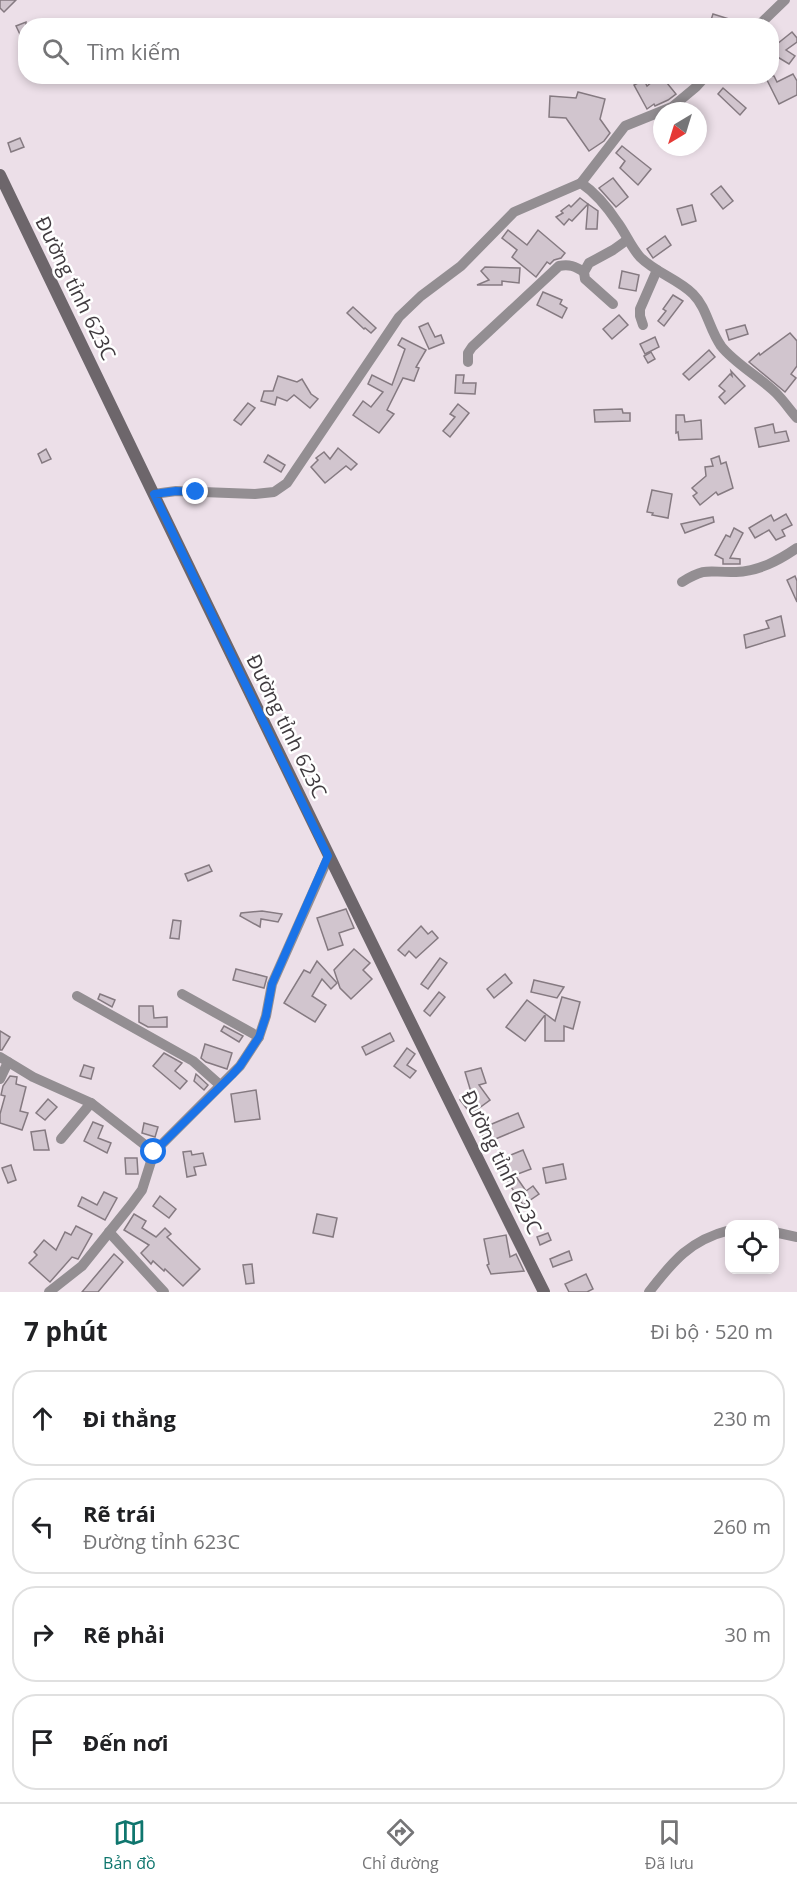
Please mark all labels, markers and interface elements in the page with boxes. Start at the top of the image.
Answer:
search box [18,18,779,84]
icon: search [39,35,72,68]
text: Tìm kiếm [87,36,181,66]
north arrow [653,102,707,156]
street label: Đường tỉnh 623C [29,211,123,365]
route end [182,478,208,504]
street label: Đường tỉnh 623C [240,649,334,803]
street label: Đường tỉnh 623C [455,1085,549,1239]
route start [140,1138,166,1164]
map controls [725,1220,779,1274]
button: locate [725,1220,779,1274]
text: 7 phút [24,1313,108,1349]
text: Đi bộ · 520 m [650,1318,773,1345]
icon: ahead [26,1402,59,1435]
text: Đi thẳng [83,1403,176,1433]
text: 230 m [713,1405,771,1432]
text: Rẽ trái [83,1498,156,1528]
icon: left [26,1510,59,1543]
text: 260 m [713,1513,771,1540]
text: Đường tỉnh 623C [83,1528,240,1555]
icon: right [26,1618,59,1651]
text: Rẽ phải [83,1619,165,1649]
text: 30 m [724,1621,771,1648]
icon: arrive [26,1726,59,1759]
text: Đến nơi [83,1727,169,1757]
tab: Bản đồ [103,1816,156,1874]
tab: Chỉ đường [362,1816,439,1874]
tab: Đã lưu [645,1816,694,1874]

